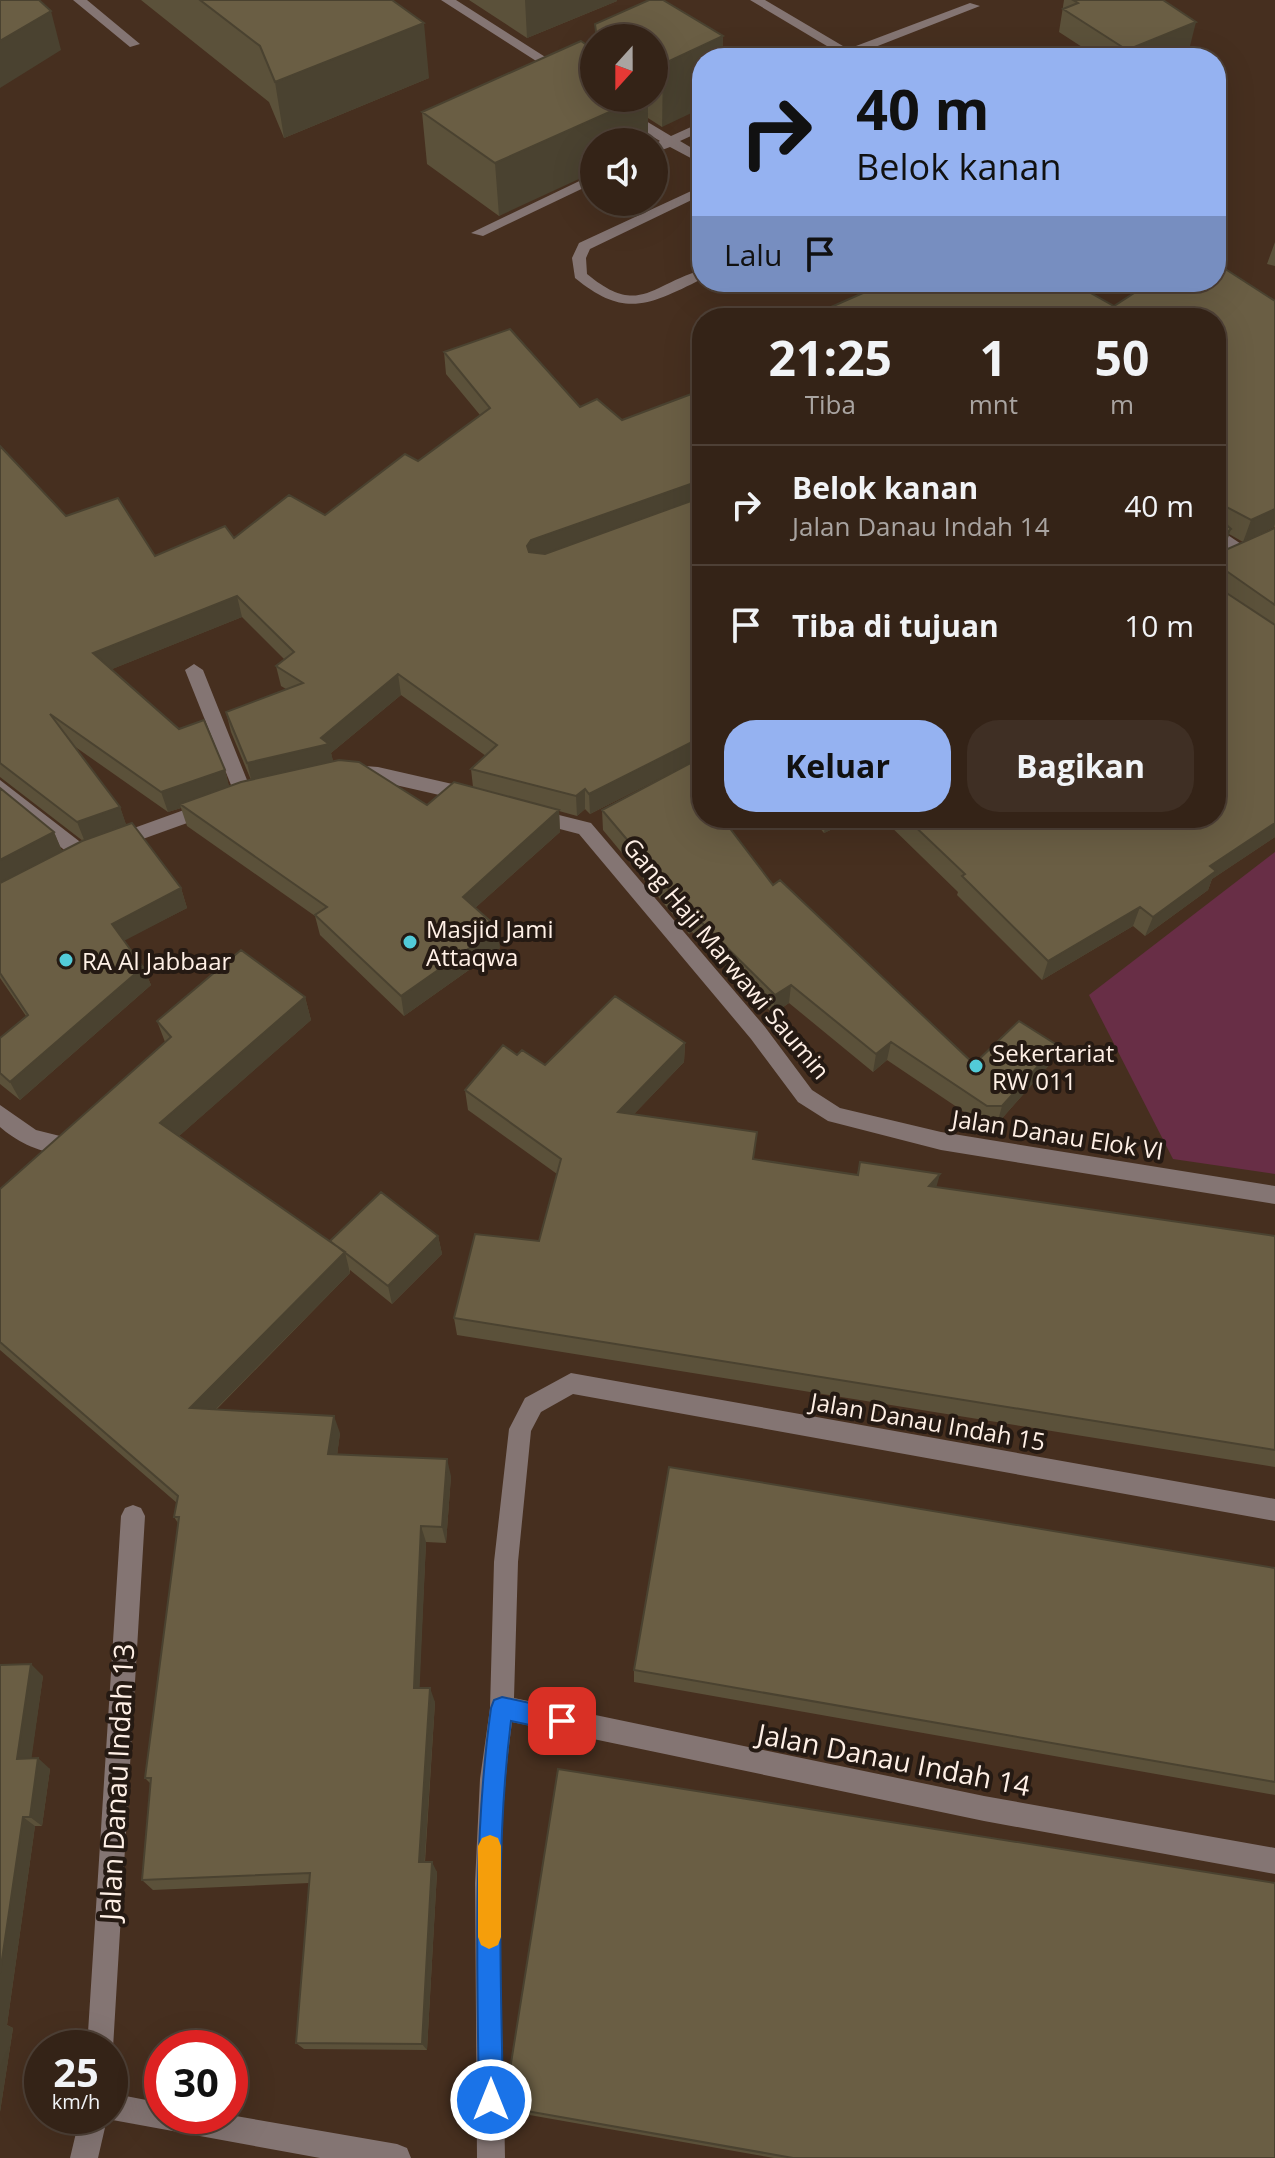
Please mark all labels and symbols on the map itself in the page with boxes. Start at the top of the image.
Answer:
north arrow [580,24,668,112]
street label: Gang Haji Marwawi Saumin [616,830,838,1086]
place label: Masjid Jami Attaqwa [426,912,553,973]
marker: Masjid Jami Attaqwa [401,933,419,951]
place label: RA Al Jabbaar [82,944,232,977]
marker: RA Al Jabbaar [57,951,75,969]
place label: Sekertariat RW 011 [992,1036,1114,1097]
marker: Sekertariat RW 011 [967,1057,985,1075]
street label: Jalan Danau Elok VI [948,1101,1166,1167]
street label: Jalan Danau Indah 15 [806,1384,1048,1458]
street label: Jalan Danau Indah 13 [90,1643,142,1924]
pin [528,1687,596,1755]
street label: Jalan Danau Indah 14 [751,1713,1034,1804]
speed limit sign: 30 [144,2030,248,2134]
position arrow [449,2058,533,2142]

